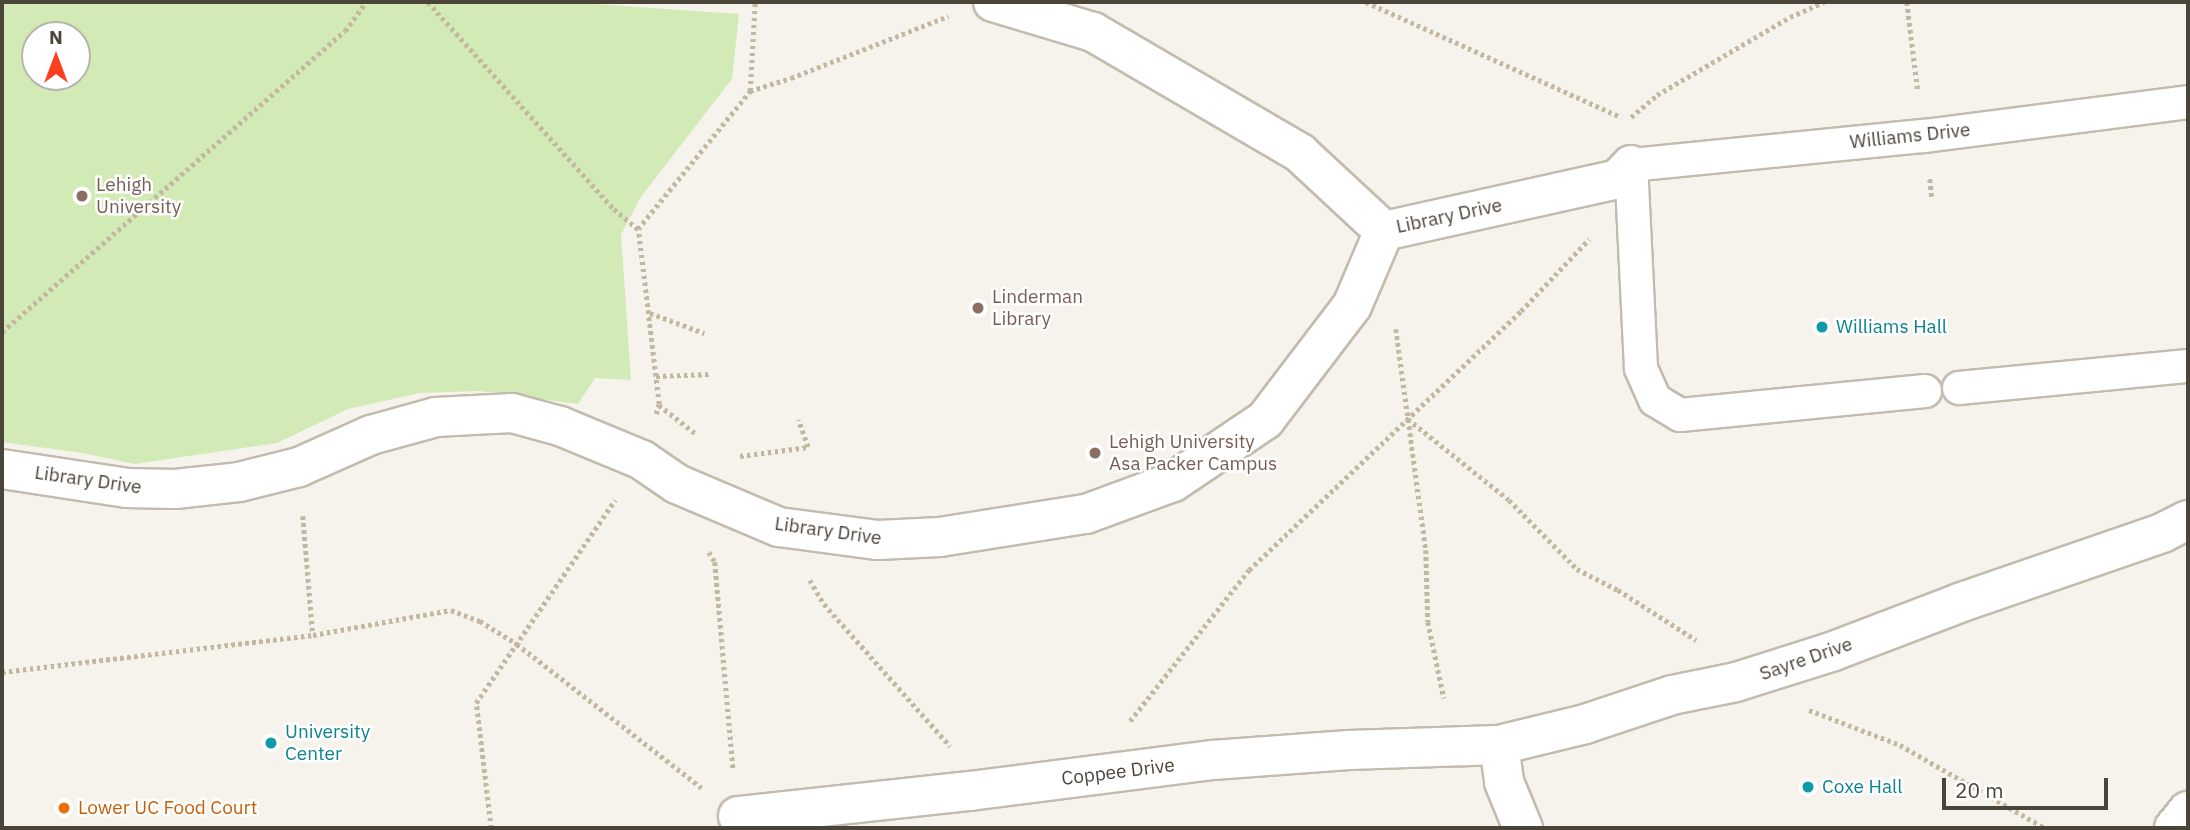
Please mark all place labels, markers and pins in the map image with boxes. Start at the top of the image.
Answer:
place label: Lehigh University [96,174,181,218]
marker: Lehigh University [74,188,90,204]
place label: Linderman Library [992,286,1083,330]
marker: Linderman Library [970,300,986,316]
place label: Williams Hall [1836,316,1947,338]
marker: Williams Hall [1814,319,1830,335]
place label: Lehigh University Asa Packer Campus [1109,431,1277,475]
marker: Lehigh University Asa Packer Campus [1087,445,1103,461]
place label: University Center [285,721,370,765]
marker: University Center [263,735,279,751]
place label: Coxe Hall [1822,776,1902,798]
marker: Coxe Hall [1800,779,1816,795]
place label: Lower UC Food Court [78,797,257,819]
marker: Lower UC Food Court [56,800,72,816]

